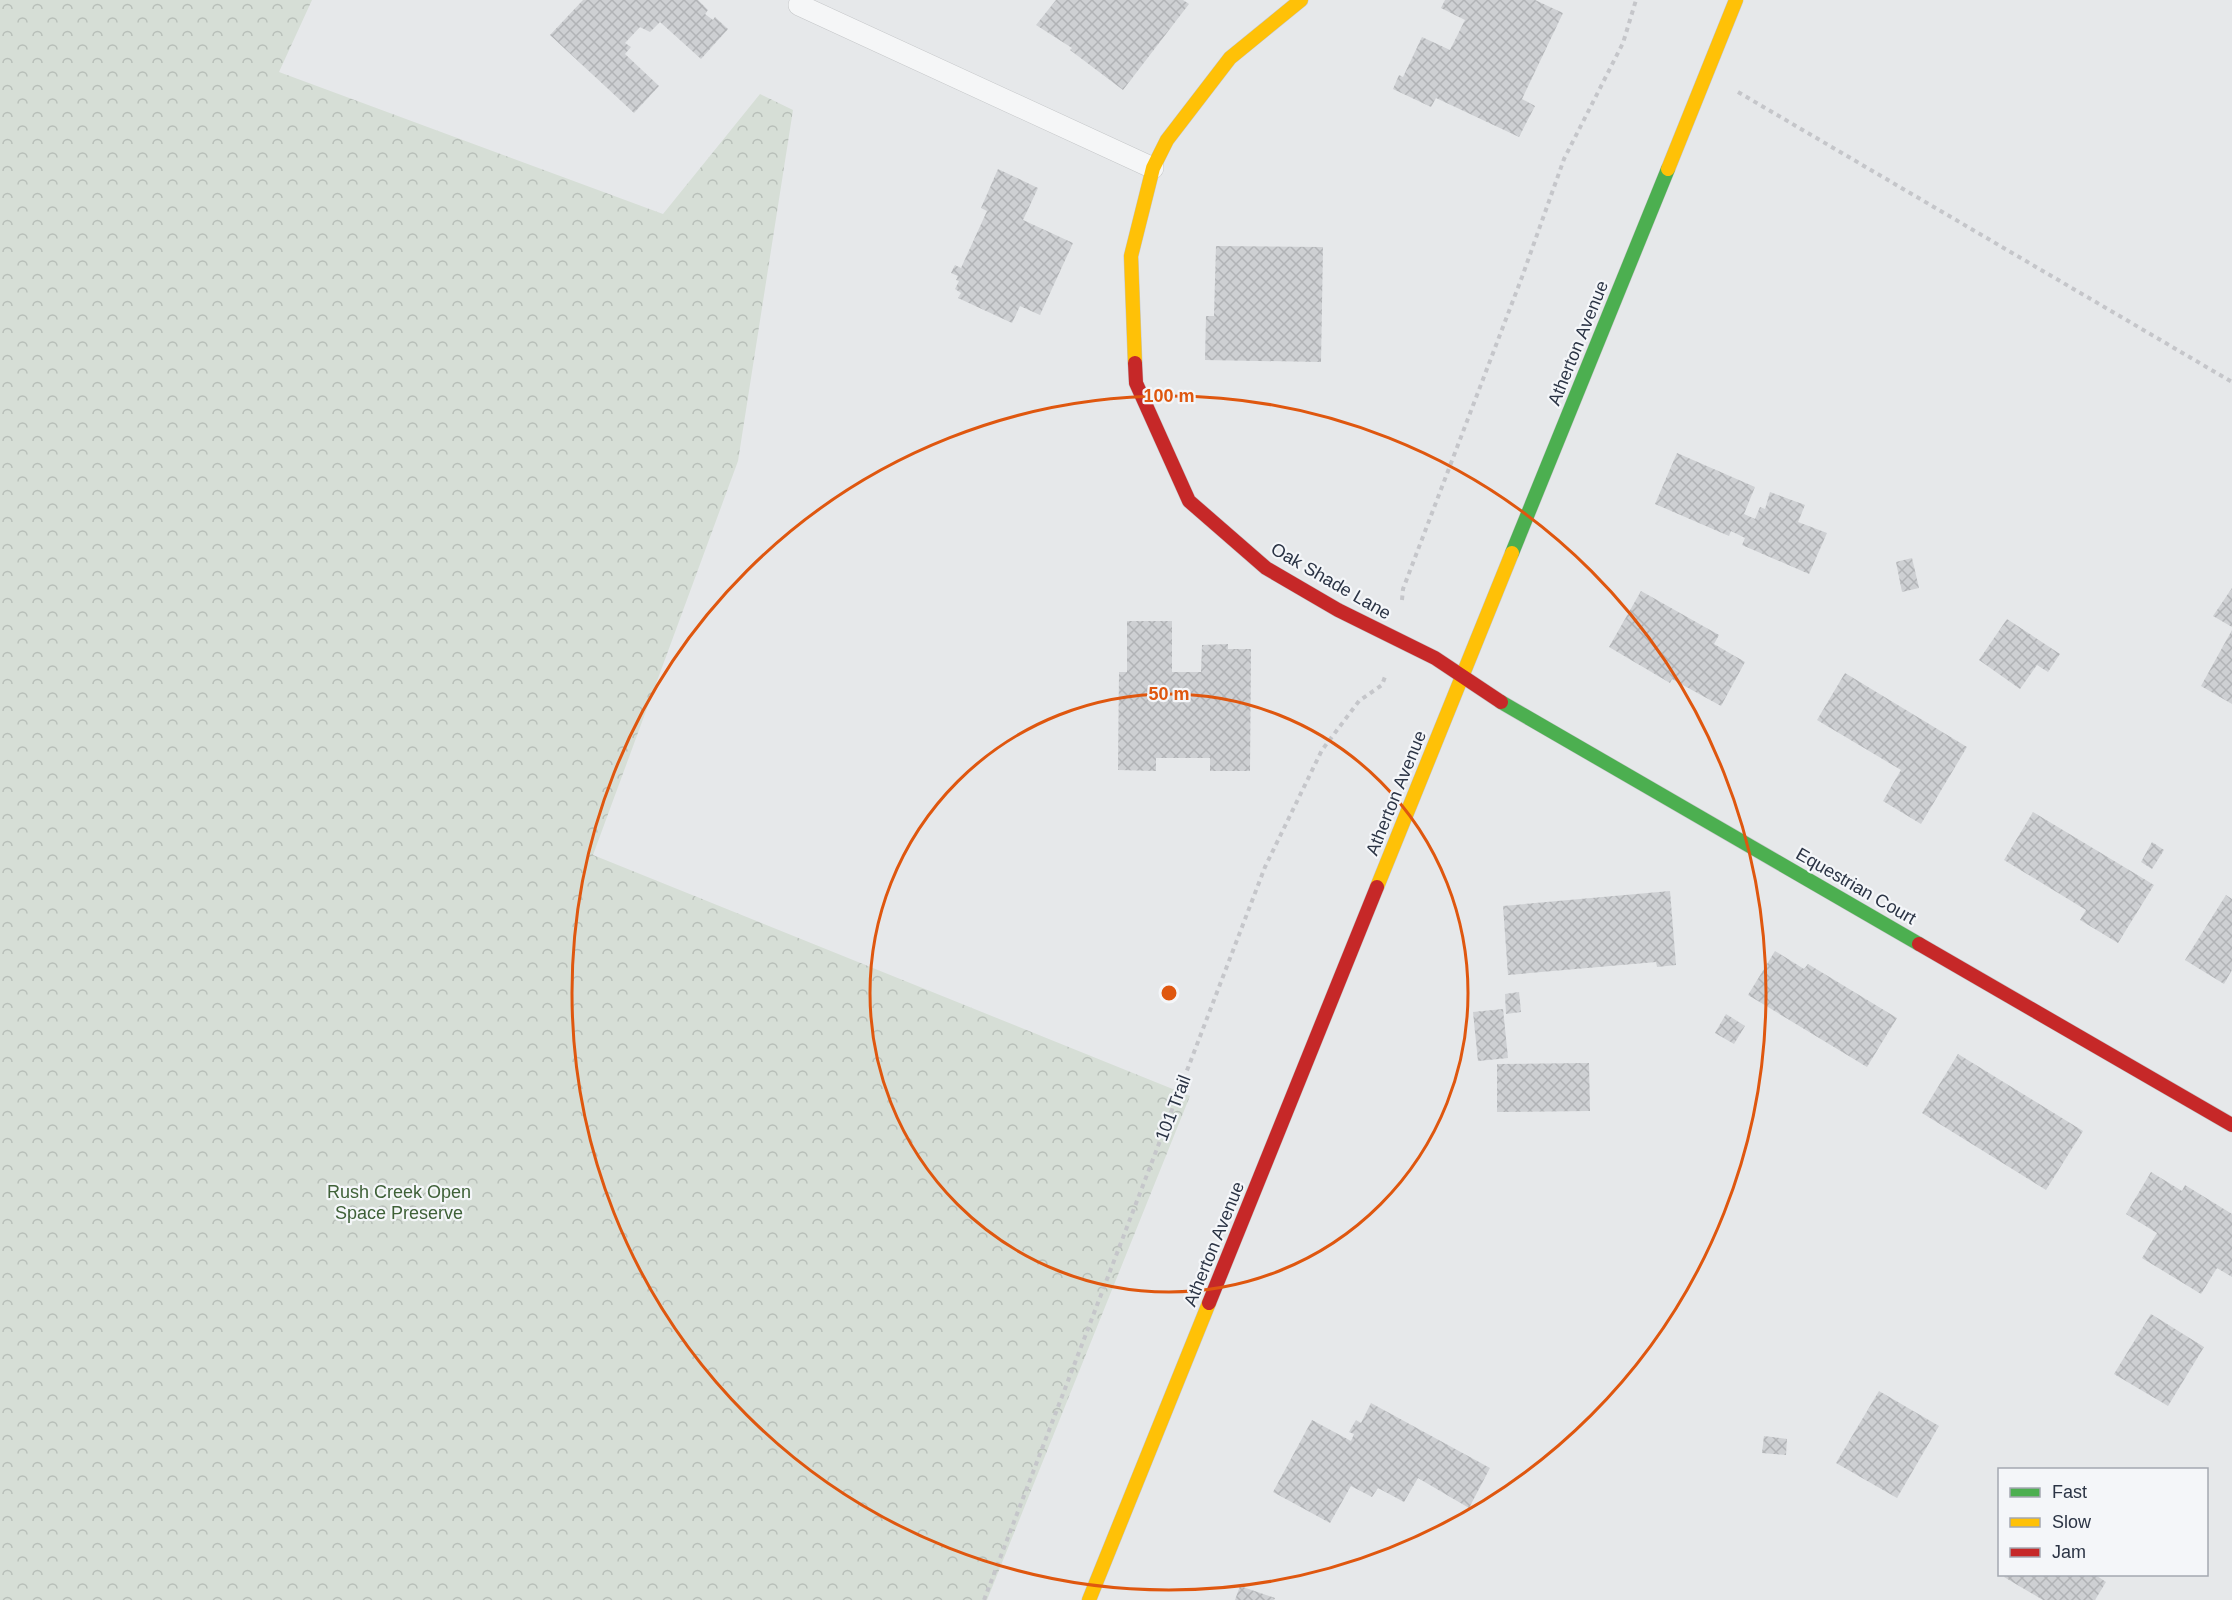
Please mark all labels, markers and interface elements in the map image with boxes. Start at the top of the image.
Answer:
street label: Atherton Avenue [1544,278,1612,408]
text: 100 m [1143,386,1195,406]
street label: Oak Shade Lane [1267,539,1395,623]
text: 50 m [1148,684,1190,704]
street label: Atherton Avenue [1362,728,1430,858]
street label: Equestrian Court [1793,844,1919,928]
centre of rings [1159,983,1179,1003]
street label: 101 Trail [1151,1072,1195,1144]
street label: Atherton Avenue [1180,1179,1248,1309]
park label: Rush Creek Open Space Preserve [327,1182,471,1223]
legend [1998,1468,2208,1576]
text: Fast [2052,1482,2087,1502]
text: Slow [2052,1512,2092,1532]
text: Jam [2052,1542,2086,1562]

